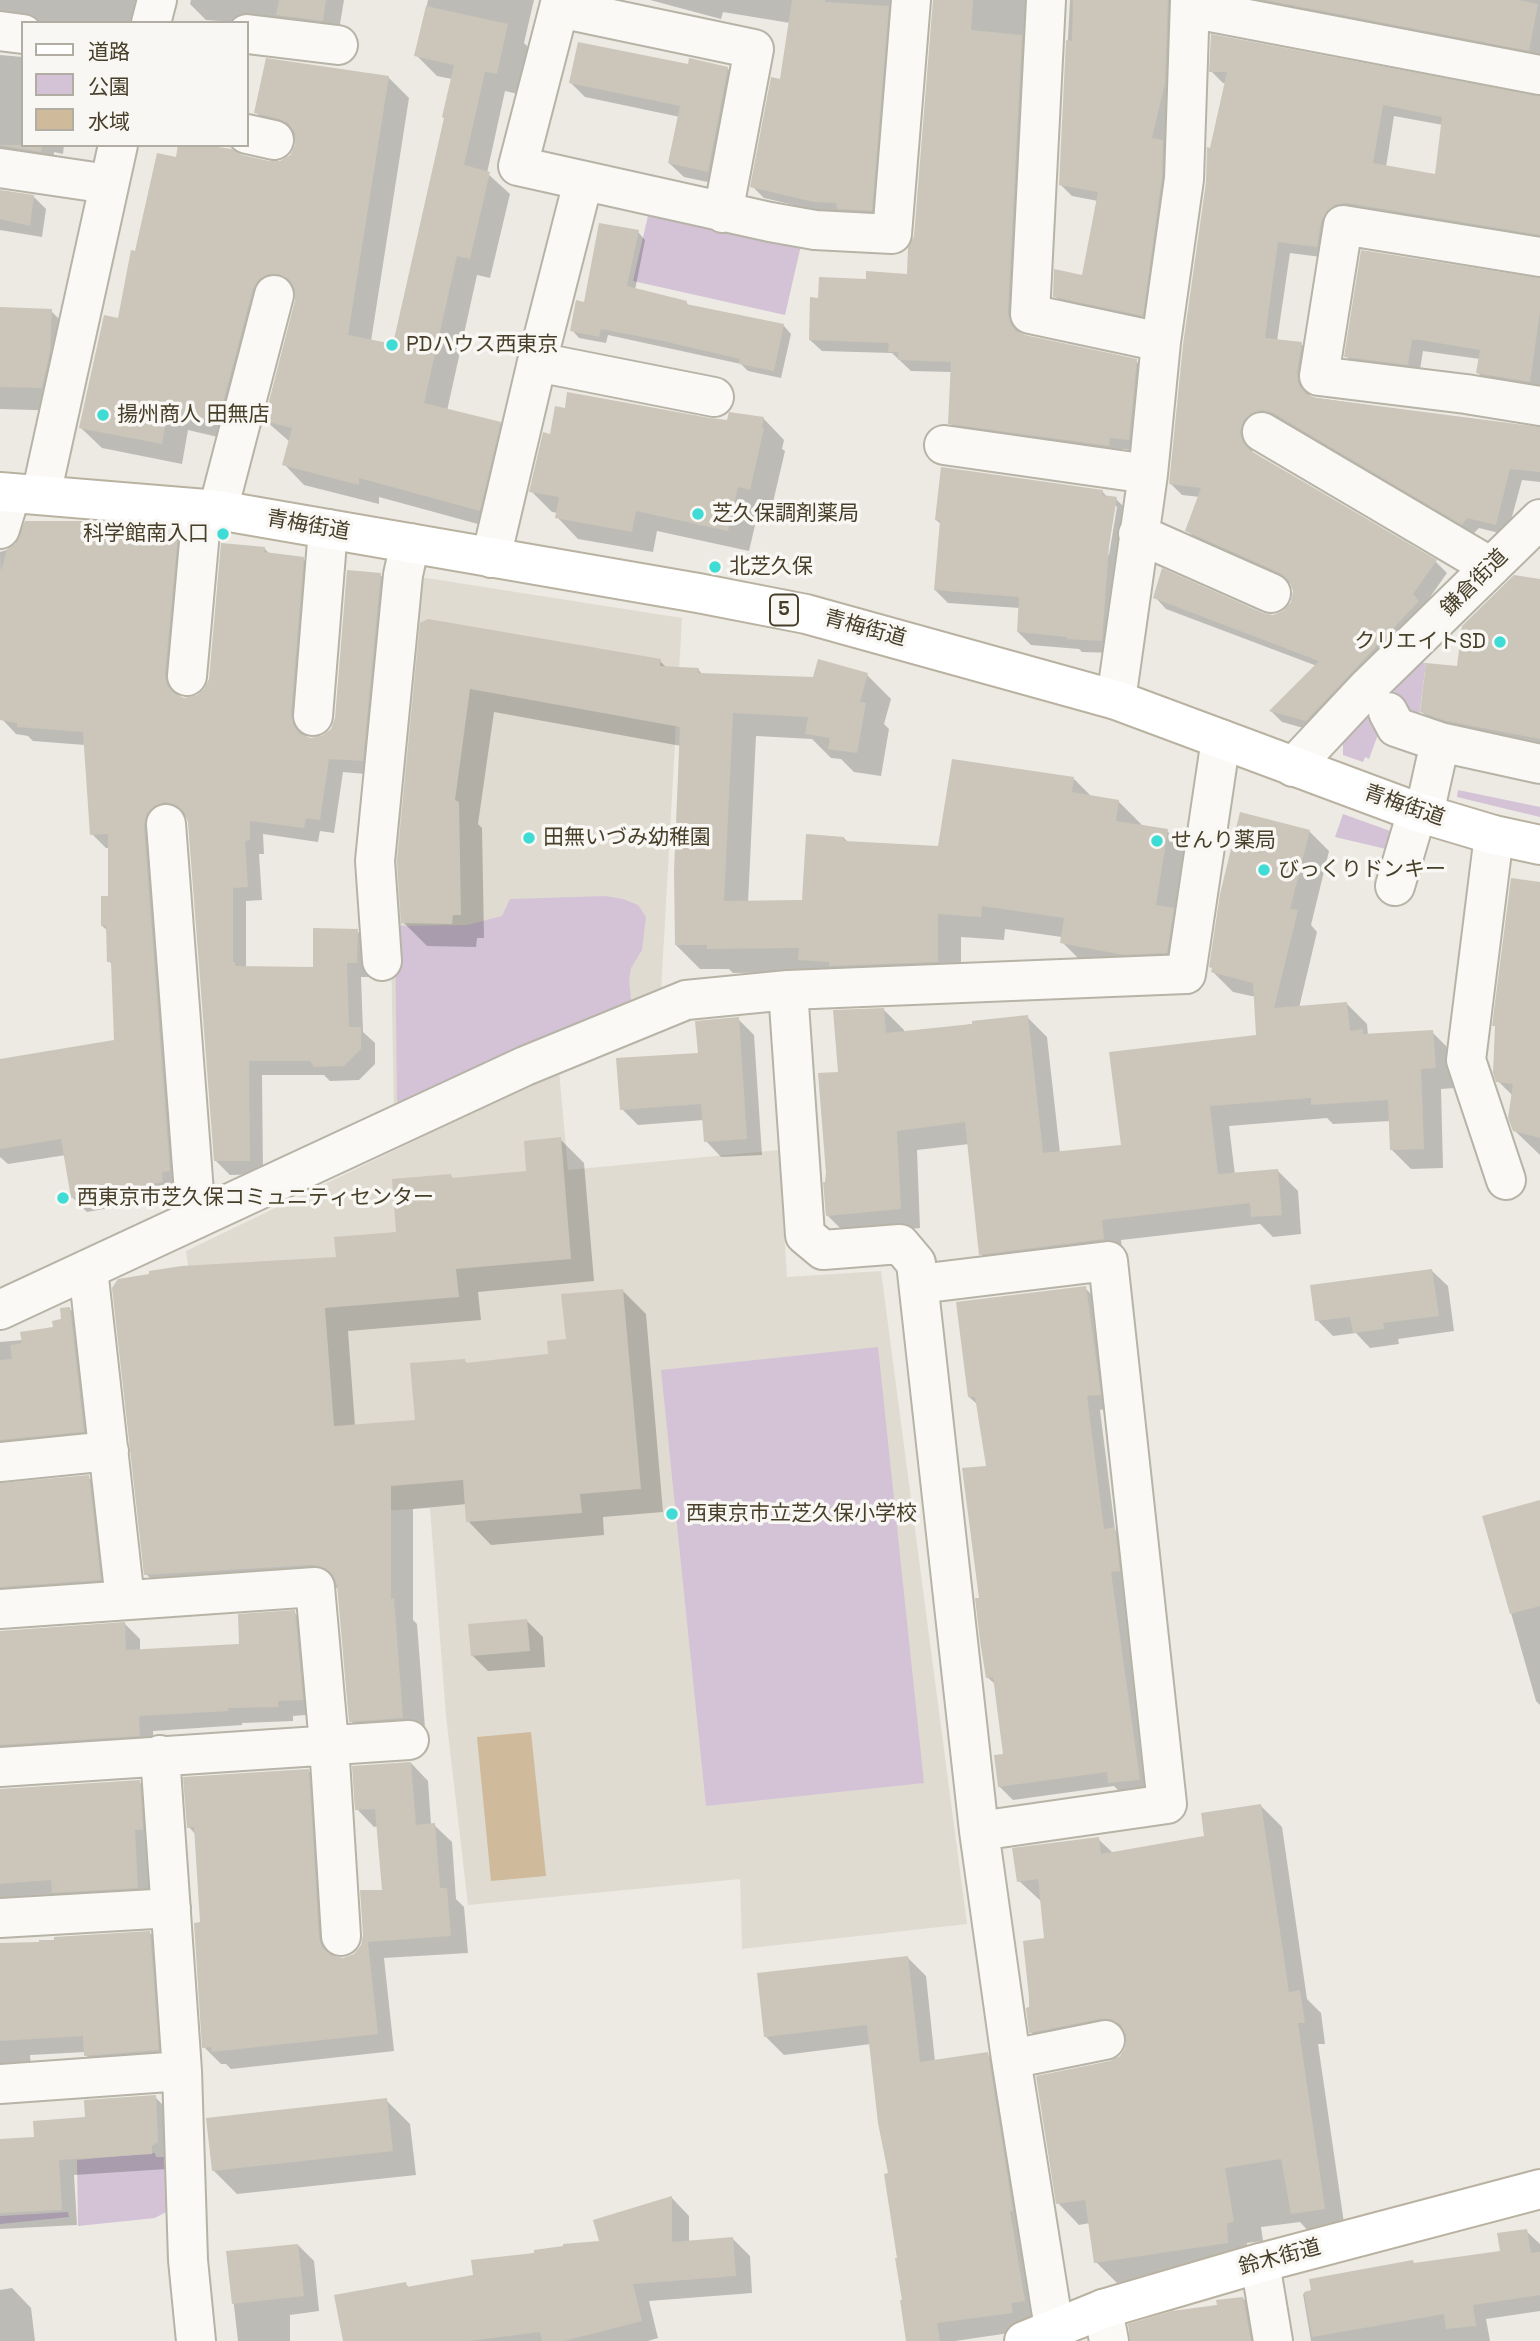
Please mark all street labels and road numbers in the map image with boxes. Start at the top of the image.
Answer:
street label: 青梅街道 [264,506,352,546]
street label: 鎌倉街道 [1436,544,1514,622]
road number: 5 [770,594,798,625]
street label: 青梅街道 [821,606,909,652]
street label: 青梅街道 [1360,780,1448,832]
street label: 鈴木街道 [1236,2235,1324,2281]

